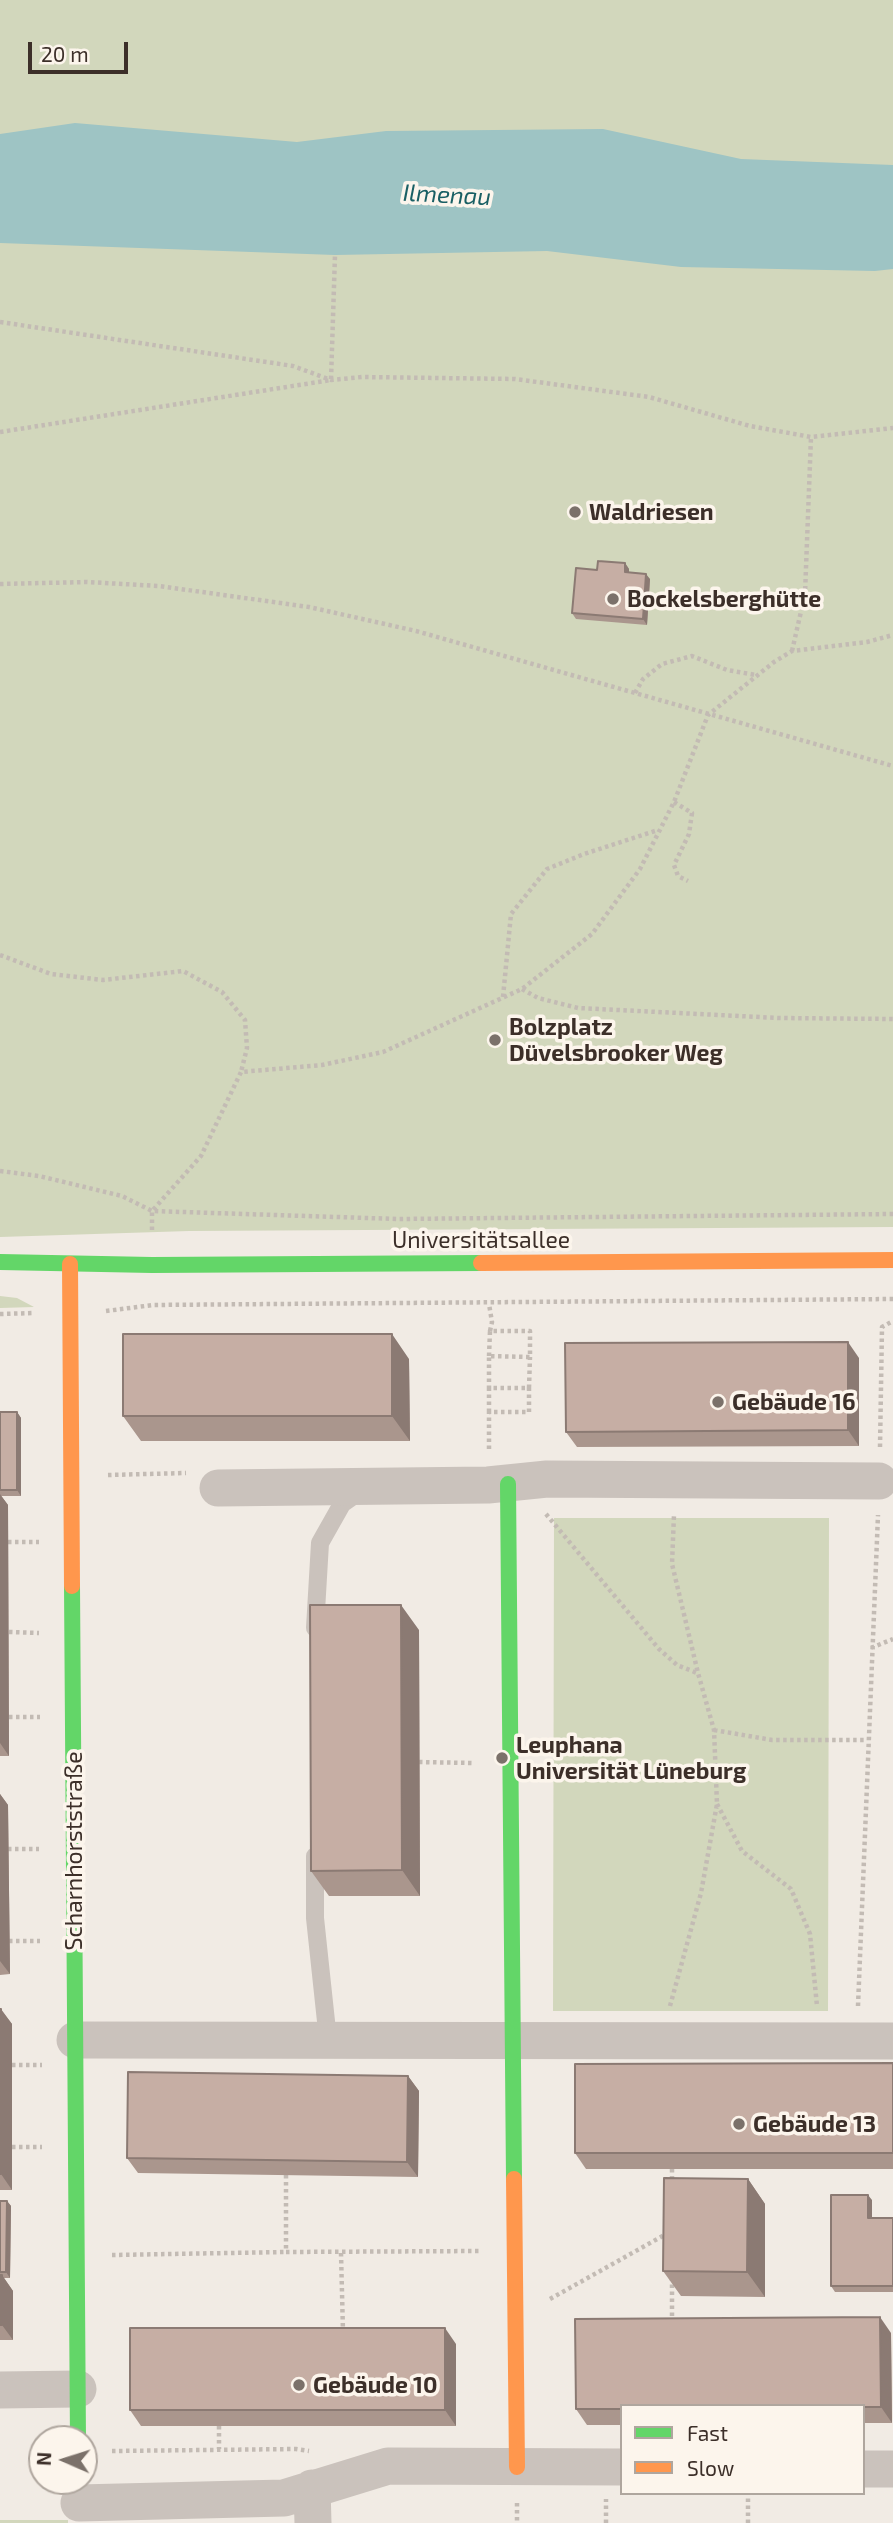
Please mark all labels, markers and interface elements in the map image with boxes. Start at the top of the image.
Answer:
scale bar [32,28,131,72]
text: 20 m [41,41,89,66]
water label: Ilmenau [402,178,492,212]
place label: Waldriesen [589,498,714,526]
marker: Waldriesen [567,504,583,520]
place label: Bockelsberghütte [627,585,821,613]
marker: Bockelsberghütte [605,591,621,607]
place label: Bolzplatz Düvelsbrooker Weg [509,1013,723,1067]
marker: Bolzplatz Düvelsbrooker Weg [487,1032,503,1048]
street label: Universitätsallee [392,1226,570,1254]
place label: Gebäude 16 [732,1388,855,1416]
marker: Gebäude 16 [710,1394,726,1410]
place label: Leuphana Universität Lüneburg [516,1731,746,1785]
marker: Leuphana Universität Lüneburg [494,1750,510,1766]
street label: Scharnhorststraße [60,1752,88,1950]
place label: Gebäude 13 [753,2110,876,2138]
marker: Gebäude 13 [731,2116,747,2132]
place label: Gebäude 10 [313,2371,437,2399]
marker: Gebäude 10 [291,2377,307,2393]
legend [620,2404,865,2495]
text: Fast [687,2420,728,2445]
north arrow [28,2425,98,2495]
text: N [32,2452,55,2466]
text: Slow [687,2455,734,2480]

